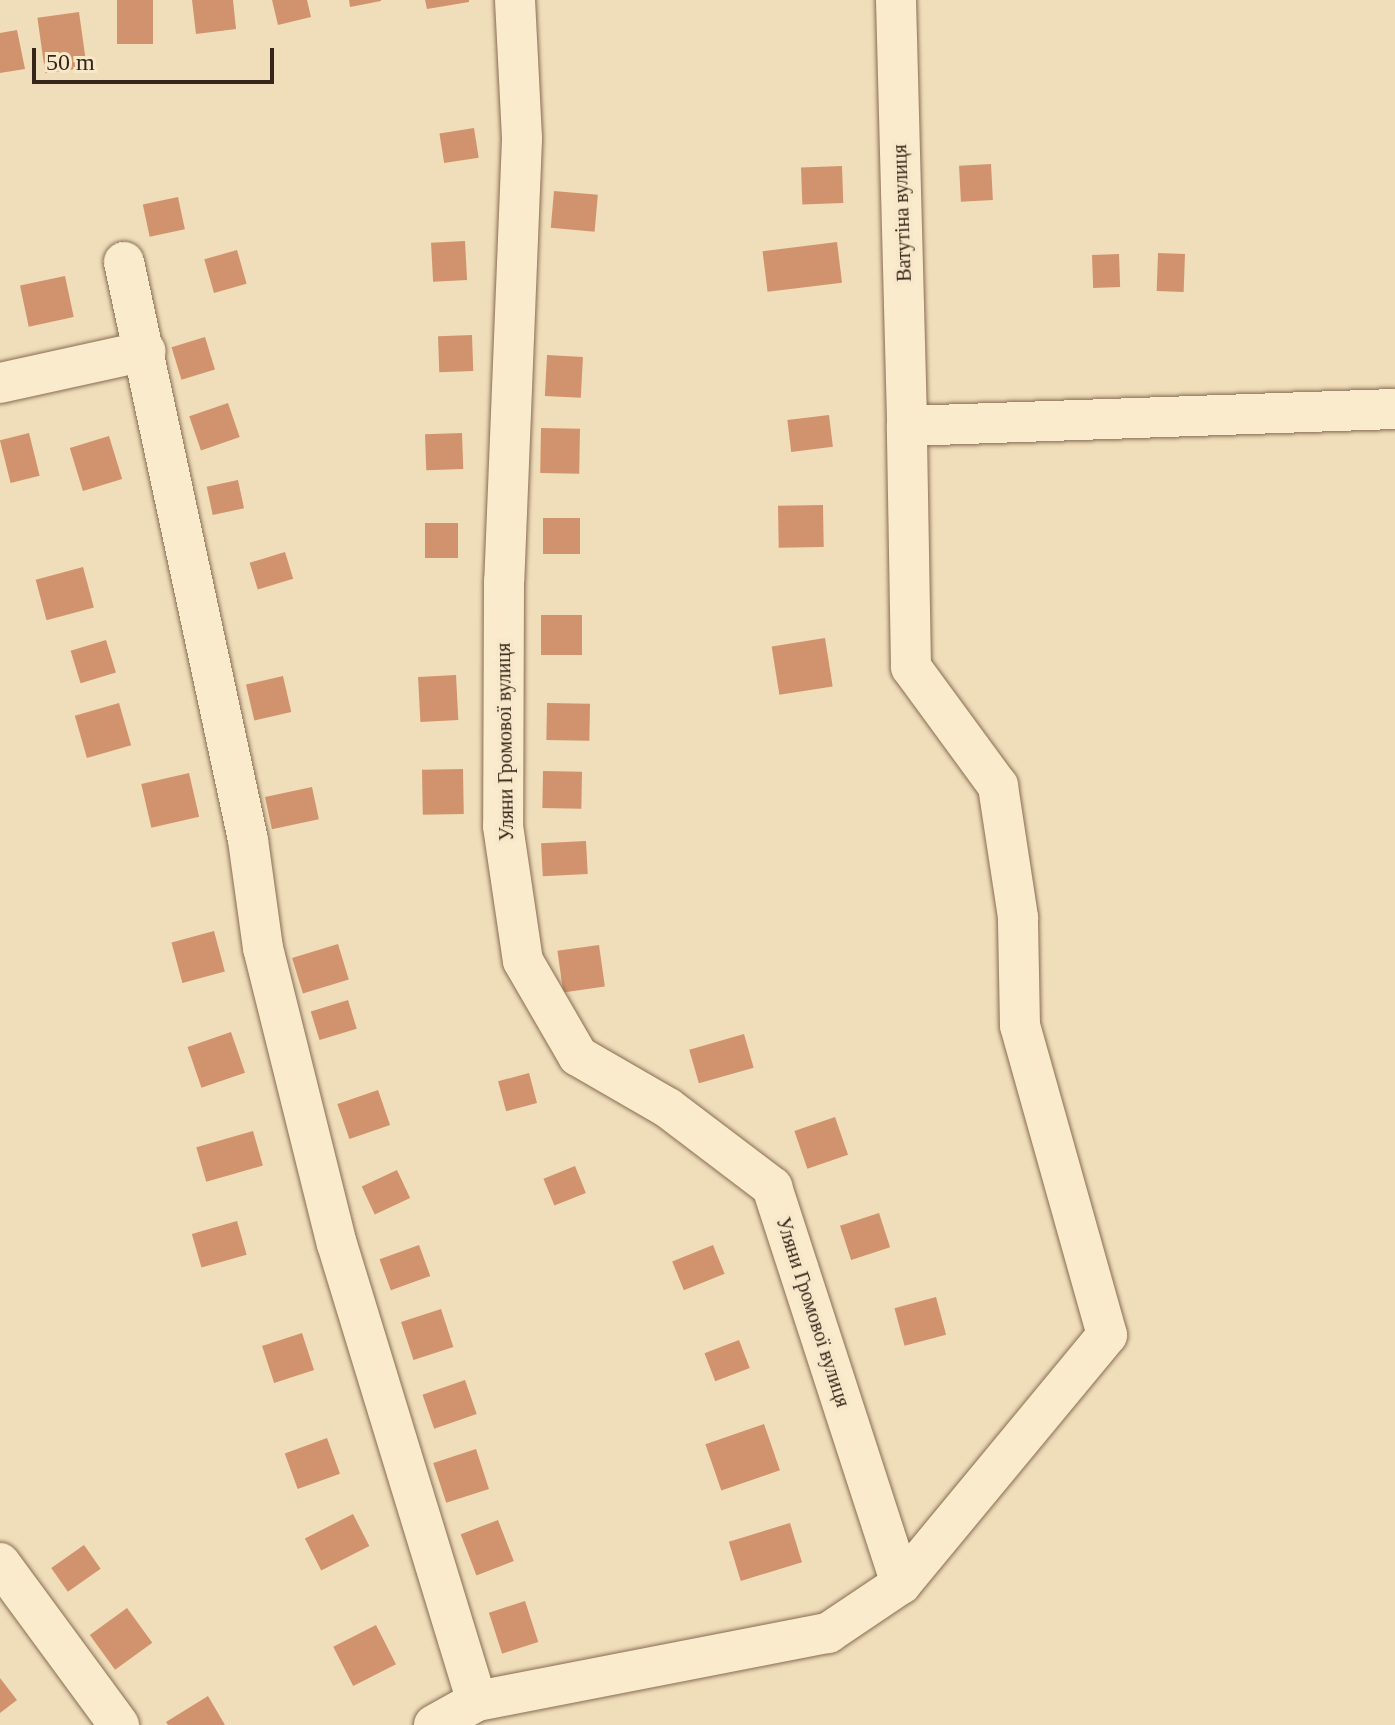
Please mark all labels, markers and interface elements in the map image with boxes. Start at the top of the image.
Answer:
scale bar [36,32,278,82]
text: 50 m [46,49,95,75]
street label: Ватутіна вулиця [888,144,916,282]
street label: Уляни Громової вулиця [491,643,519,841]
street label: Уляни Громової вулиця [771,1214,855,1410]

